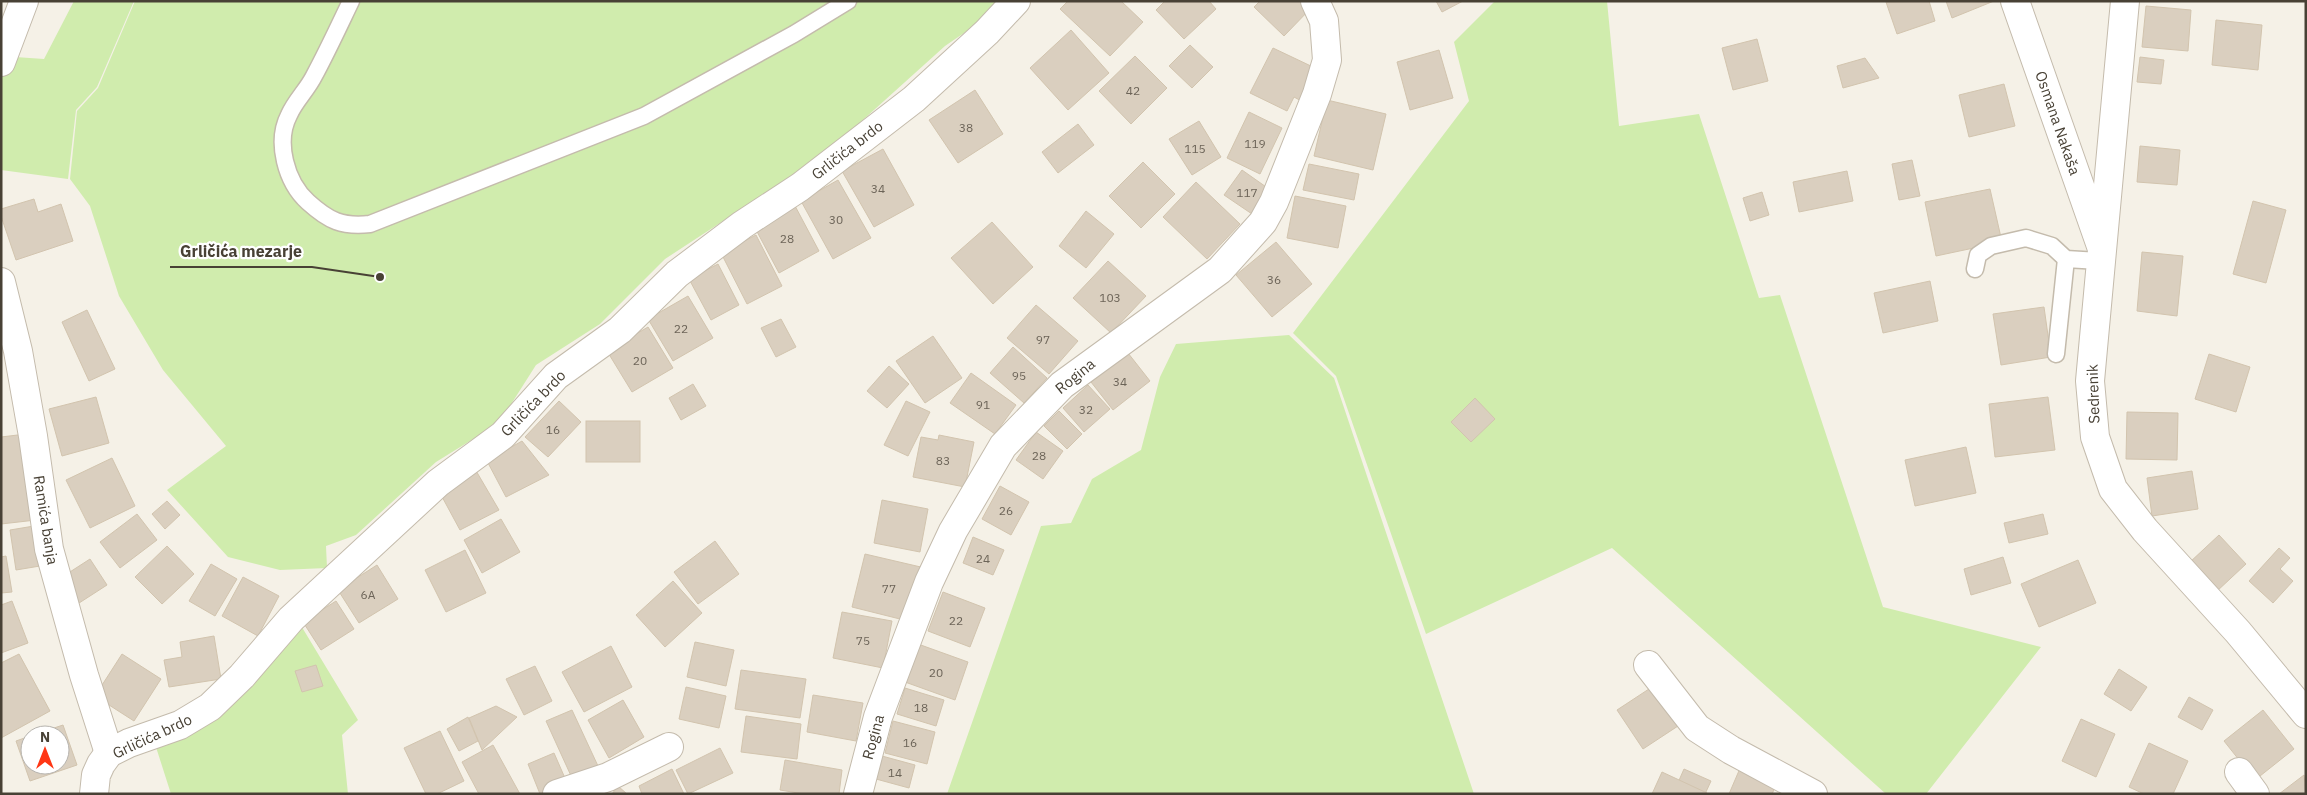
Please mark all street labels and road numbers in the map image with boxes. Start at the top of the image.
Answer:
street label: Osmana Nakaša [2031,68,2085,178]
street label: Grličića brdo [808,116,886,184]
street label: Rogina [1051,354,1099,398]
street label: Sedrenik [2082,364,2104,424]
street label: Grličića brdo [497,366,569,440]
street label: Ramića banja [30,474,62,566]
street label: Grličića brdo [109,709,195,763]
street label: Rogina [858,712,888,762]

